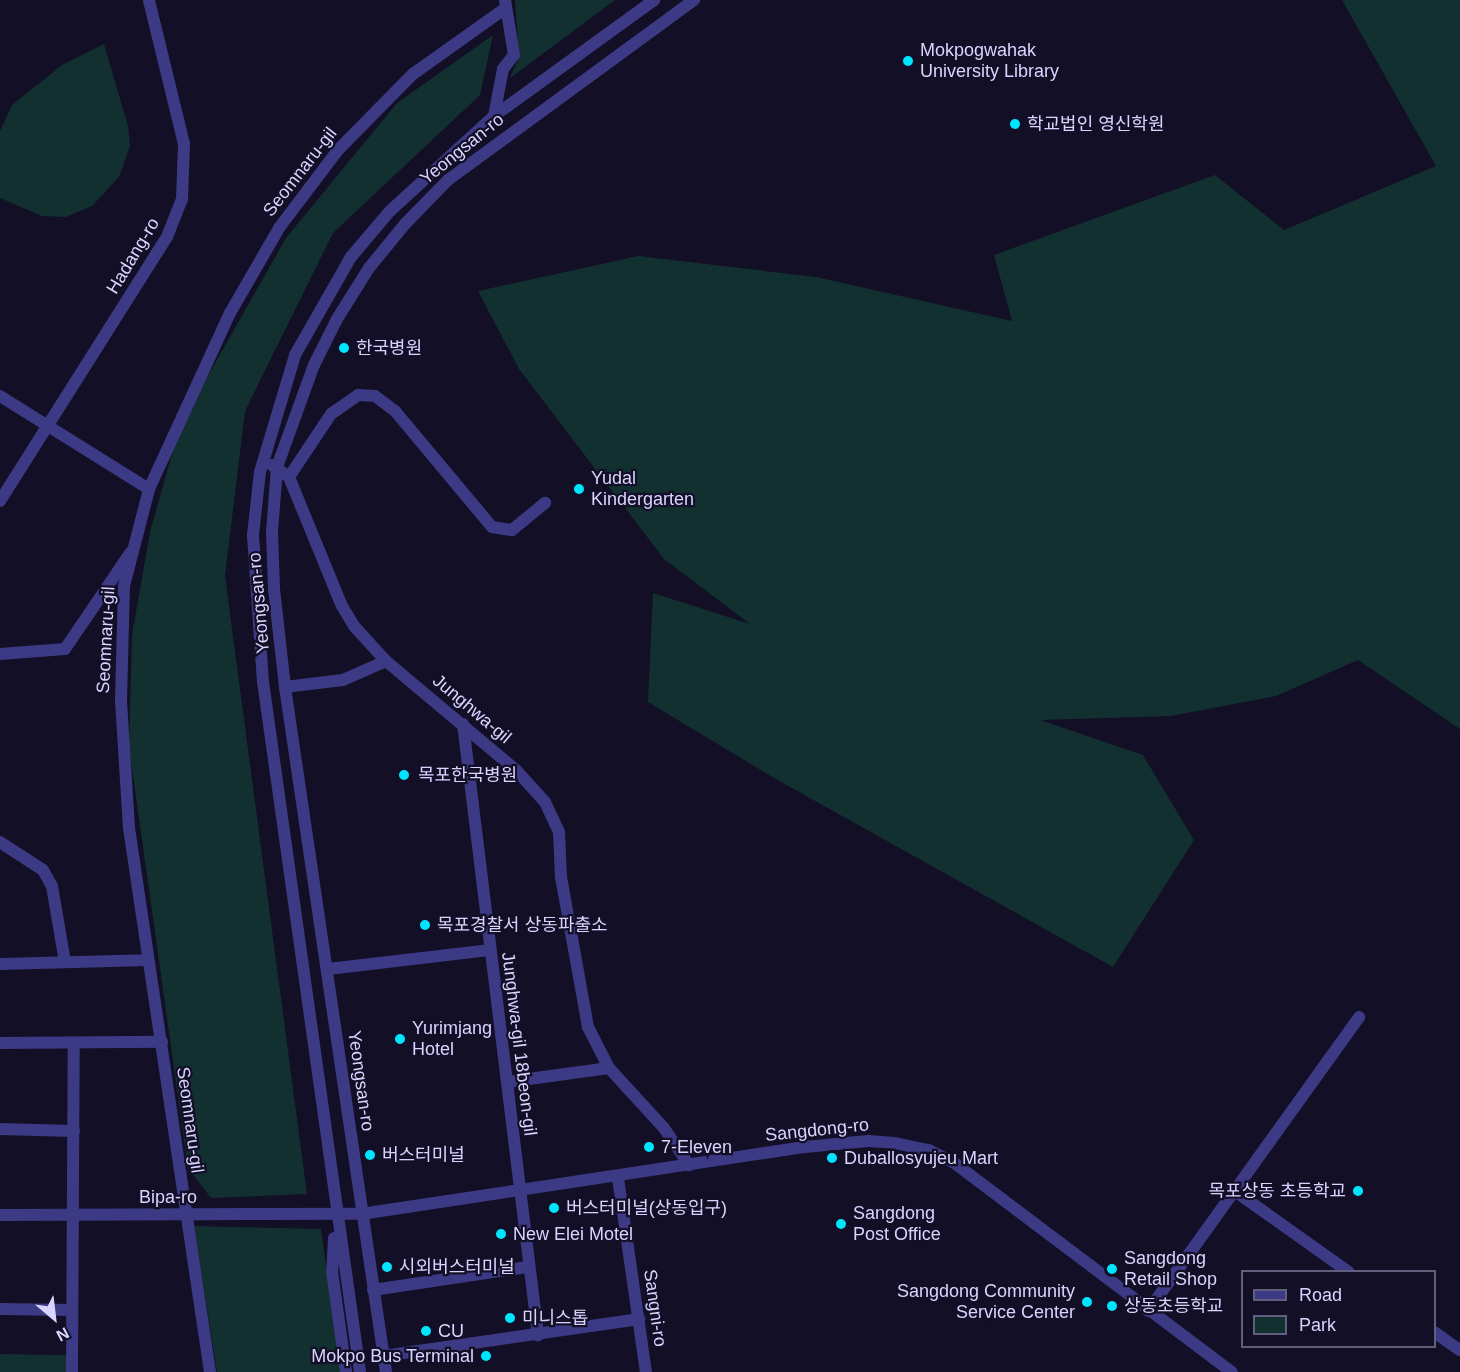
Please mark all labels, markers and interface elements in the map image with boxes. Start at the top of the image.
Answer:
place label: Mokpogwahak University Library [920,40,1059,82]
marker: Mokpogwahak University Library [901,54,915,68]
street label: Yeongsan-ro [416,109,508,189]
place label: 학교법인 영신학원 [1027,113,1164,135]
marker: 학교법인 영신학원 [1008,117,1022,131]
street label: Seomnaru-gil [259,123,341,221]
street label: Hadang-ro [102,214,164,298]
place label: 한국병원 [356,337,422,359]
marker: 한국병원 [337,341,351,355]
place label: Yudal Kindergarten [591,468,694,510]
marker: Yudal Kindergarten [572,482,586,496]
street label: Yeongsan-ro [244,552,274,654]
street label: Seomnaru-gil [92,586,120,694]
street label: Junghwa-gil [428,670,516,748]
place label: 목포한국병원 [418,764,517,786]
marker: 목포한국병원 [395,766,413,784]
place label: 목포경찰서 상동파출소 [437,914,608,936]
marker: 목포경찰서 상동파출소 [418,918,432,932]
street label: Junghwa-gil 18beon-gil [497,951,541,1137]
place label: Yurimjang Hotel [412,1018,492,1060]
street label: Yeongsan-ro [343,1029,379,1133]
marker: Yurimjang Hotel [393,1032,407,1046]
street label: Seomnaru-gil [172,1065,208,1175]
street label: Sangdong-ro [764,1114,870,1146]
place label: 7-Eleven [661,1136,732,1158]
marker: 7-Eleven [642,1140,656,1154]
place label: 버스터미널 [382,1144,465,1166]
place label: Duballosyujeu Mart [844,1147,998,1169]
marker: 버스터미널 [363,1148,377,1162]
marker: Duballosyujeu Mart [825,1151,839,1165]
place label: 목포상동 초등학교 [1209,1180,1346,1202]
marker: 목포상동 초등학교 [1351,1184,1365,1198]
street label: Bipa-ro [139,1186,197,1208]
place label: 버스터미널(상동입구) [566,1197,727,1219]
marker: 버스터미널(상동입구) [547,1201,561,1215]
place label: Sangdong Post Office [853,1203,941,1246]
marker: Sangdong Post Office [834,1217,848,1231]
place label: New Elei Motel [513,1223,633,1245]
marker: New Elei Motel [494,1227,508,1241]
place label: Sangdong Retail Shop [1124,1248,1217,1290]
place label: 시외버스터미널 [399,1256,515,1278]
marker: 시외버스터미널 [380,1260,394,1274]
marker: Sangdong Retail Shop [1105,1262,1119,1276]
street label: Sangni-ro [639,1268,671,1348]
legend [1241,1270,1436,1348]
place label: Sangdong Community Service Center [897,1281,1075,1324]
text: Road [1299,1285,1342,1305]
north arrow [24,1288,84,1348]
marker: Sangdong Community Service Center [1080,1295,1094,1309]
place label: 상동초등학교 [1124,1295,1223,1317]
marker: 상동초등학교 [1105,1299,1119,1313]
place label: 미니스톱 [522,1307,588,1329]
marker: 미니스톱 [503,1311,517,1325]
text: Park [1299,1315,1336,1335]
place label: CU [438,1320,464,1342]
text: N [54,1324,72,1345]
marker: CU [419,1324,433,1338]
place label: Mokpo Bus Terminal [311,1345,474,1367]
marker: Mokpo Bus Terminal [479,1349,493,1363]

